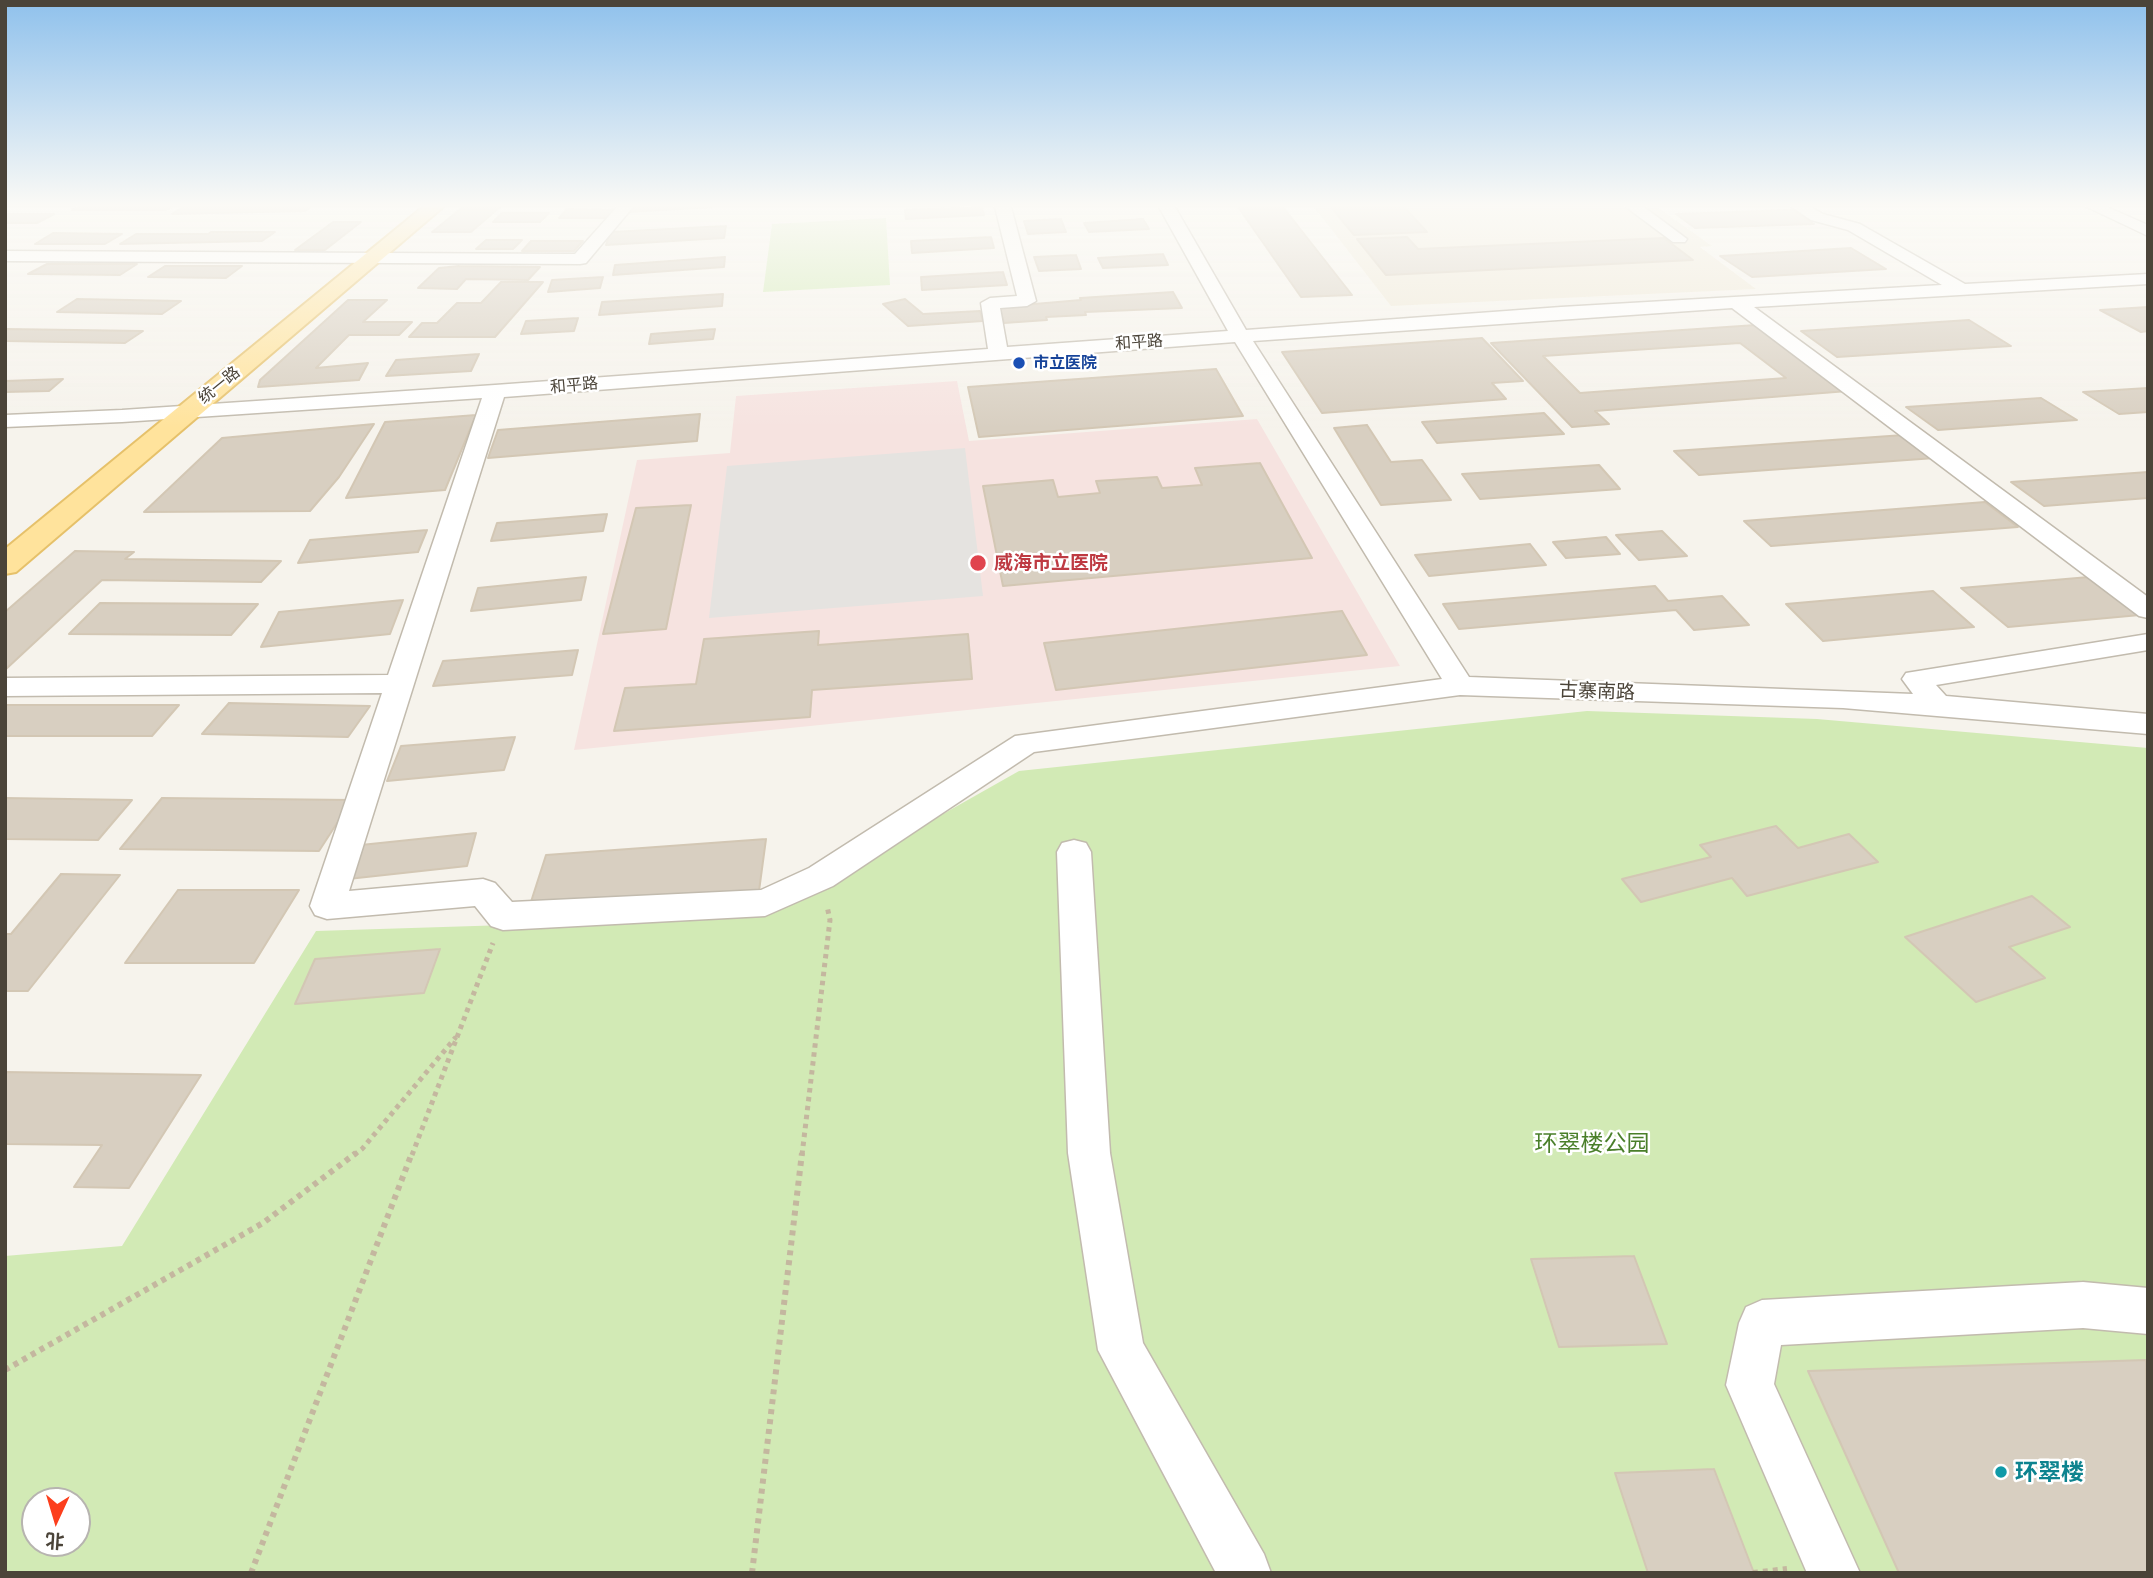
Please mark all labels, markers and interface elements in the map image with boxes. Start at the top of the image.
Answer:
street label: 和平路 [1114,331,1164,353]
place label: 市立医院 [1033,353,1097,373]
marker: 市立医院 [1011,355,1027,371]
street label: 统一路 [194,362,244,408]
street label: 和平路 [549,373,599,397]
place label: 威海市立医院 [994,552,1108,574]
marker: 威海市立医院 [968,553,988,573]
street label: 古寨南路 [1559,678,1635,704]
park label: 环翠楼公园 [1535,1129,1649,1157]
place label: 环翠楼 [2015,1458,2084,1486]
marker: 环翠楼 [1993,1464,2009,1480]
north arrow [21,1487,91,1557]
text: 北 [44,1529,65,1554]

